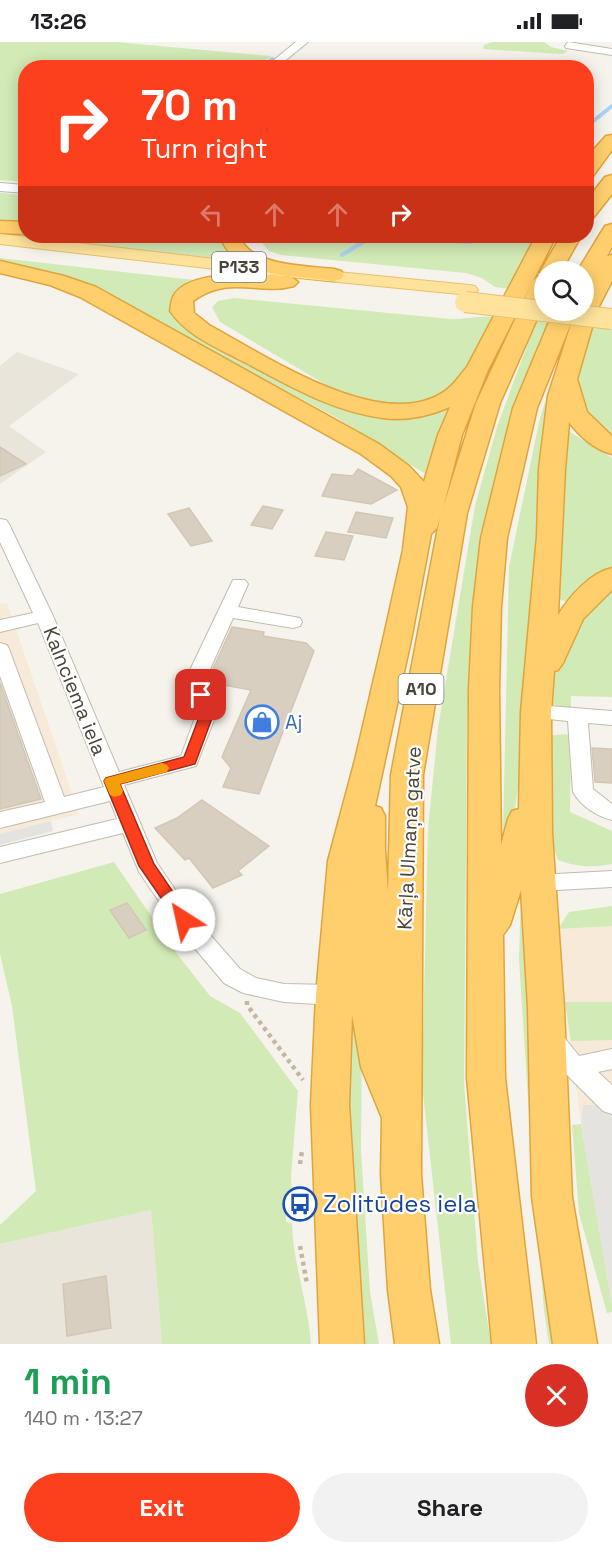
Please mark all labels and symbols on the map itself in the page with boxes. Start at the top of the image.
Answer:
road number: P133 [212,252,266,282]
street label: Kalnciema iela [37,623,113,759]
pin [175,669,226,720]
road number: A10 [398,674,444,704]
shop icon: Aj [244,704,280,740]
place label: Aj [285,709,303,735]
street label: Kārļa Ulmaņa gatve [391,746,427,930]
position arrow [152,888,216,952]
bus stop icon: Zolitūdes iela [282,1186,318,1222]
place label: Zolitūdes iela [323,1188,477,1219]

